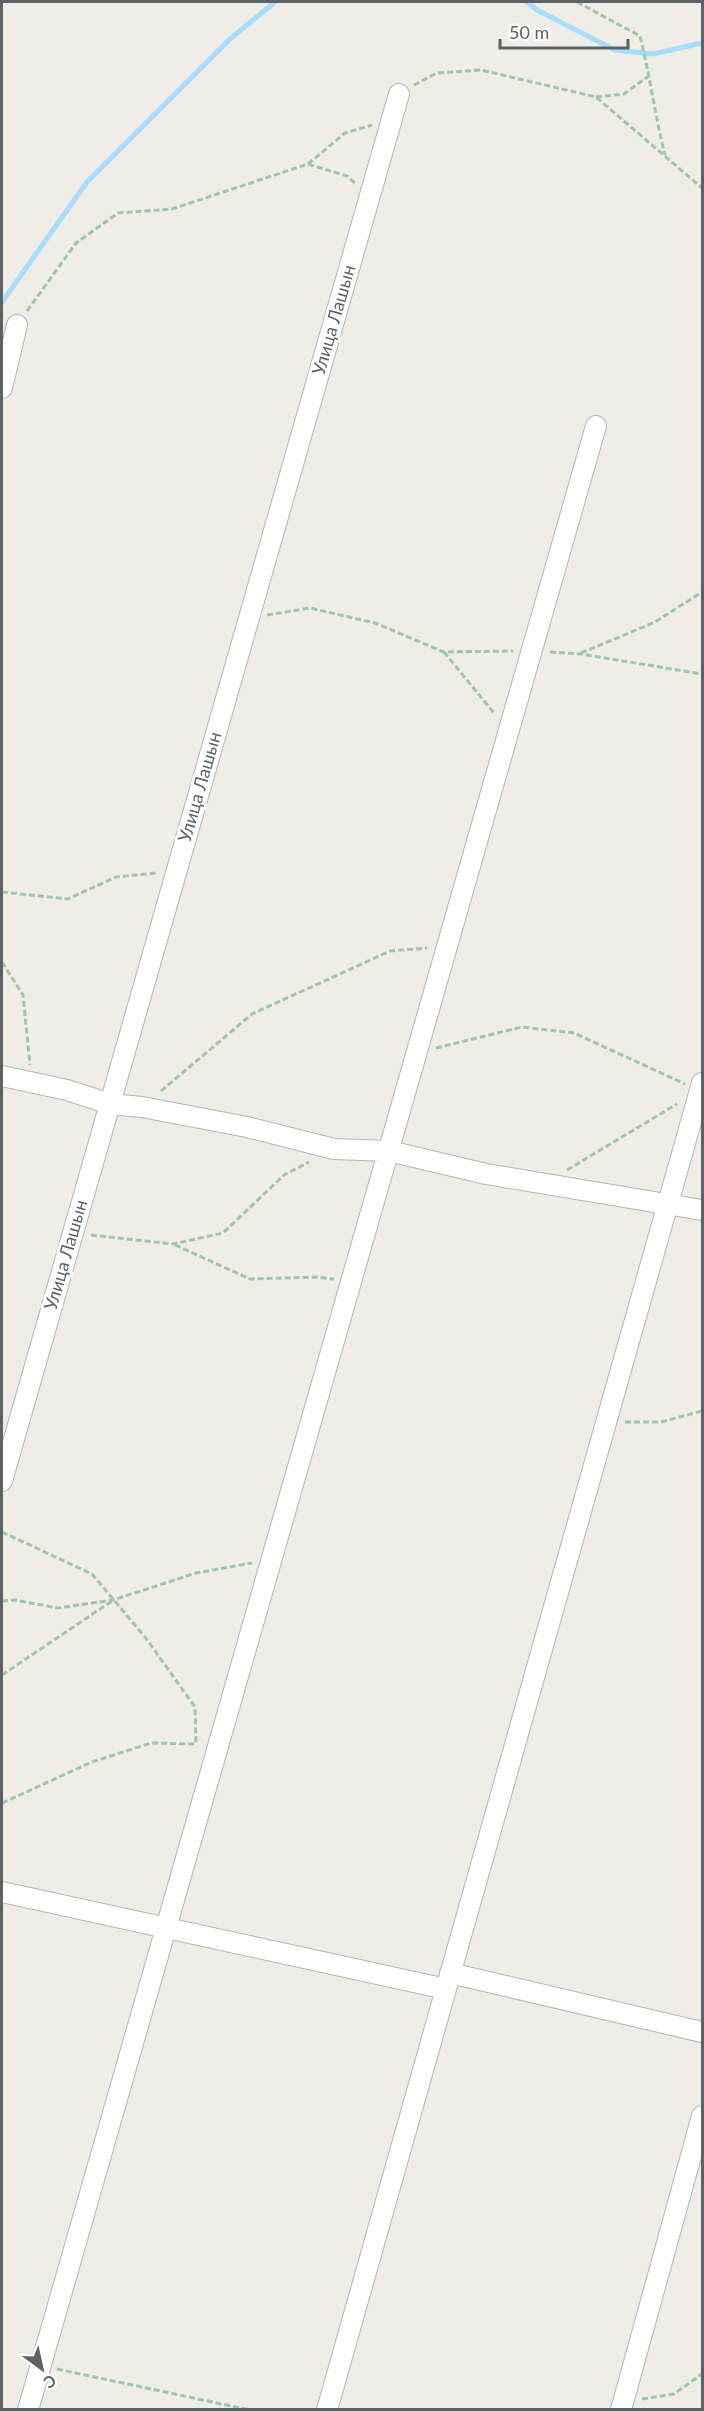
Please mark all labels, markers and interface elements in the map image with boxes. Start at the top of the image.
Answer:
scale bar [500,12,628,50]
text: 50 m [509,21,549,43]
street label: Улица Лашын [307,262,359,377]
street label: Улица Лашын [173,729,225,844]
street label: Улица Лашын [39,1197,91,1312]
north arrow [12,2339,72,2399]
text: С [40,2371,60,2393]

